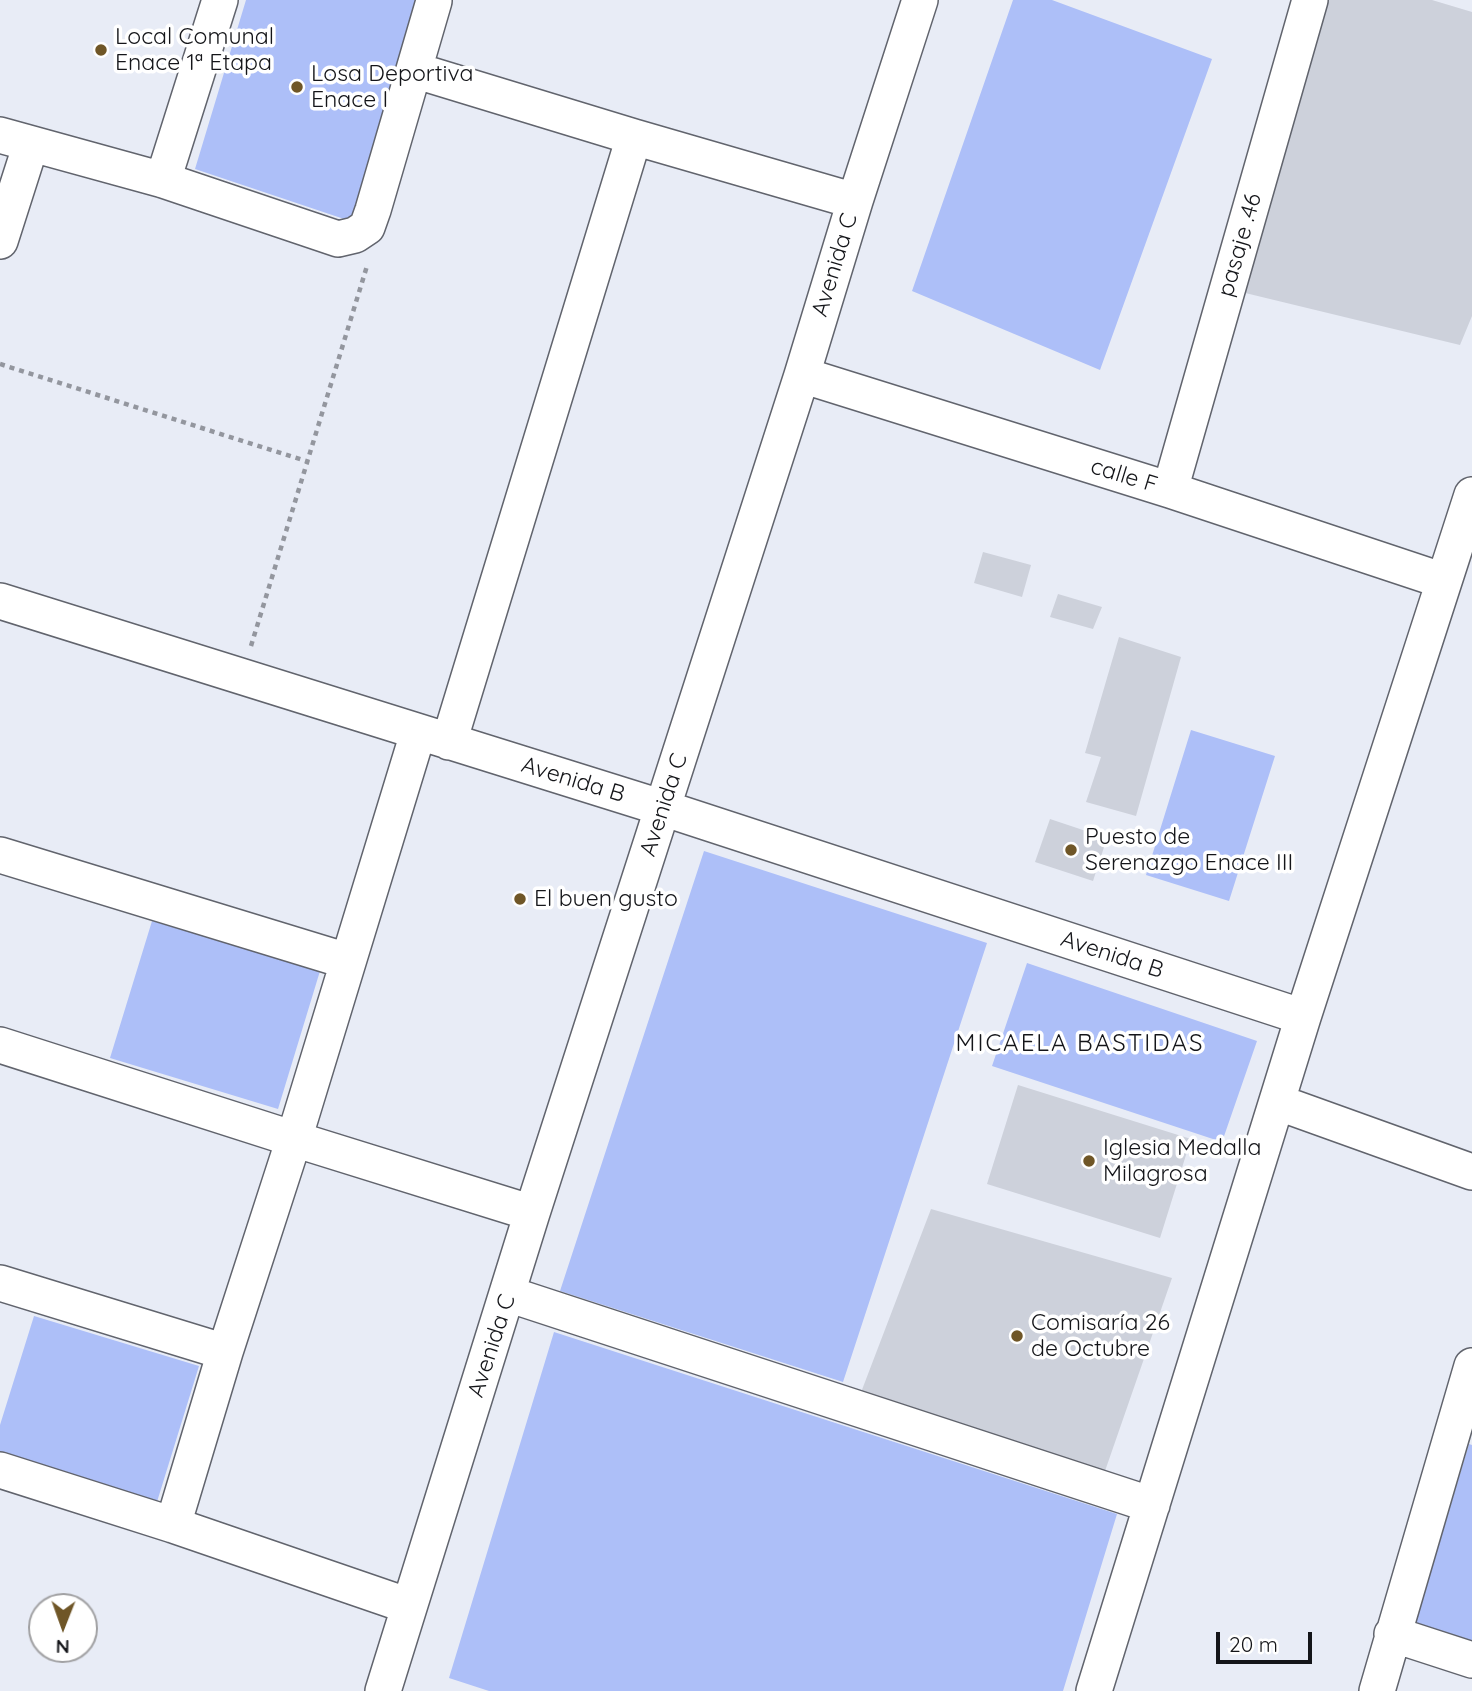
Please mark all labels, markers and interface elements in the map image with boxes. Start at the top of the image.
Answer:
place label: Local Comunal Enace 1ª Etapa [115,23,274,77]
marker: Local Comunal Enace 1ª Etapa [93,42,109,58]
place label: Losa Deportiva Enace I [311,60,473,114]
marker: Losa Deportiva Enace I [289,79,305,95]
street label: pasaje .46 [1212,190,1268,300]
street label: Avenida C [806,210,864,320]
street label: calle F [1087,453,1161,499]
street label: Avenida C [634,750,694,860]
street label: Avenida B [518,751,628,809]
place label: Puesto de Serenazgo Enace III [1085,823,1293,877]
marker: Puesto de Serenazgo Enace III [1063,842,1079,858]
place label: El buen gusto [534,885,678,913]
marker: El buen gusto [512,891,528,907]
street label: Avenida B [1057,925,1167,985]
district label: MICAELA BASTIDAS [958,1030,1202,1058]
place label: Iglesia Medalla Milagrosa [1103,1134,1261,1188]
marker: Iglesia Medalla Milagrosa [1081,1153,1097,1169]
street label: Avenida C [462,1291,522,1401]
place label: Comisaría 26 de Octubre [1031,1309,1170,1363]
marker: Comisaría 26 de Octubre [1009,1328,1025,1344]
north arrow [28,1593,98,1663]
scale bar [1220,1618,1316,1662]
text: 20 m [1229,1631,1278,1657]
text: N [55,1635,70,1659]

